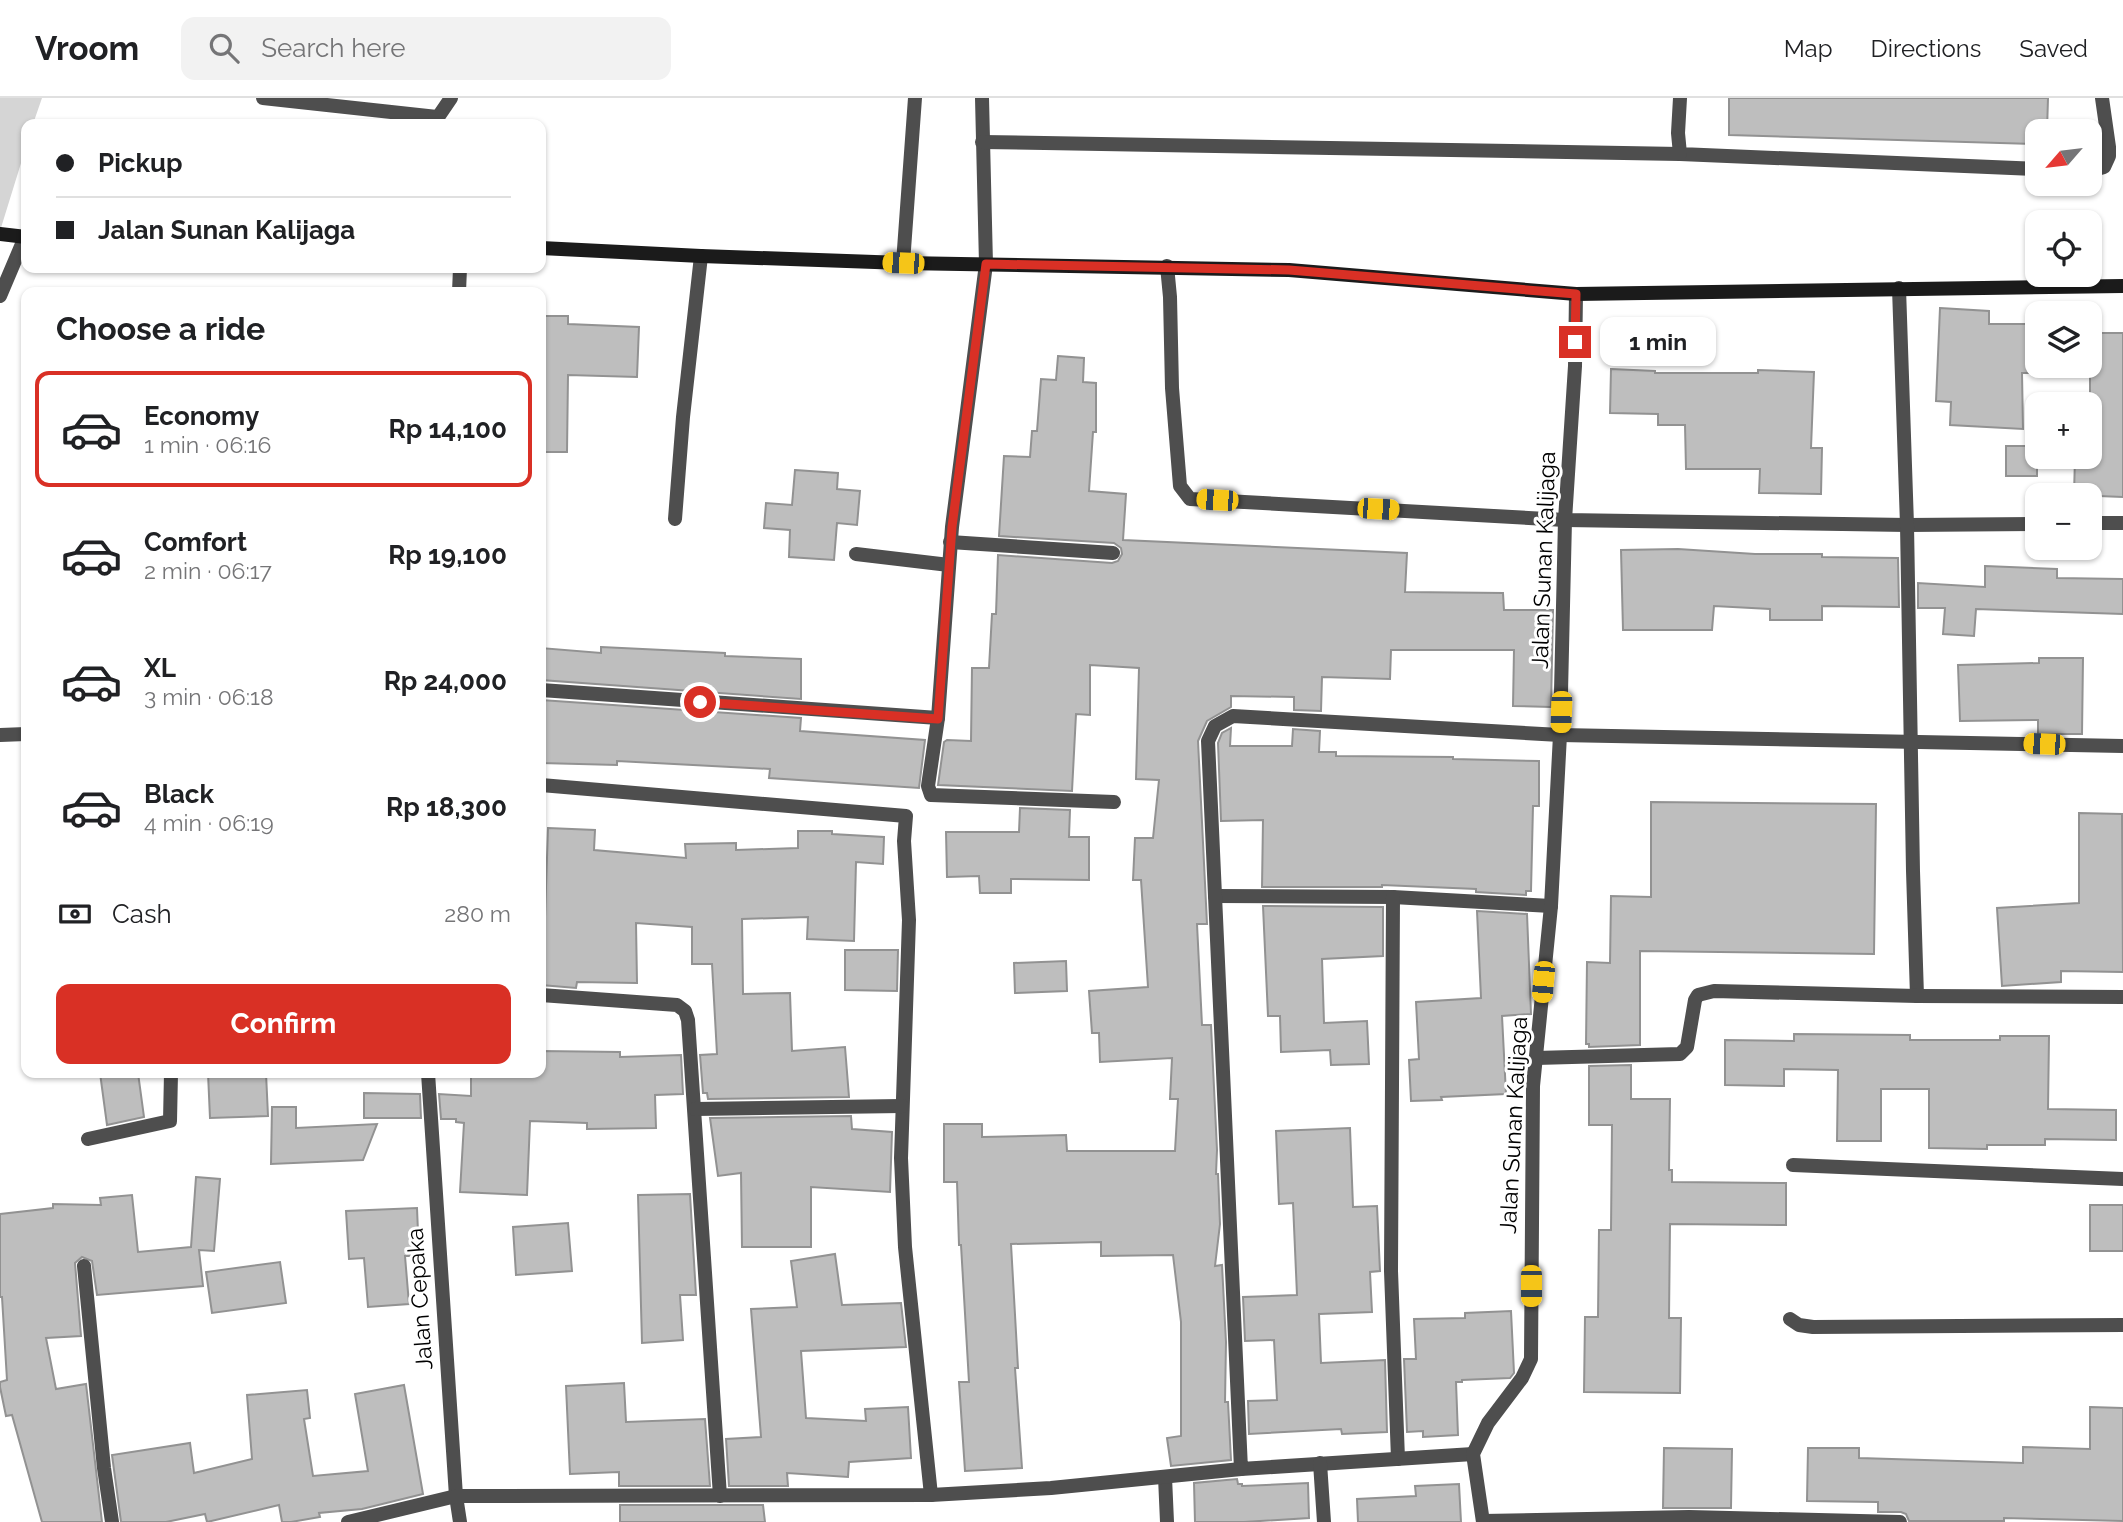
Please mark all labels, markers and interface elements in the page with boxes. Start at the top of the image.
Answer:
search box [181,17,671,80]
text: Vroom [35,29,139,68]
icon: search [205,29,243,67]
text: Search here [261,33,406,63]
text: Map [1784,34,1833,63]
text: Directions [1871,34,1981,63]
text: Saved [2019,34,2088,63]
north arrow [2025,119,2102,196]
map controls [2025,119,2102,560]
text: Pickup [98,148,183,178]
button: locate [2025,210,2102,287]
text: Jalan Sunan Kalijaga [98,215,355,245]
car [882,252,925,274]
button: layers [2025,301,2102,378]
text: Choose a ride [56,310,265,347]
callout: 1 min [1600,317,1715,366]
route end [1559,326,1591,358]
text: 1 min [1629,328,1687,355]
button: + [2025,392,2102,469]
icon: car [60,398,123,461]
text: Economy [144,401,259,431]
text: Rp 14,100 [389,414,507,444]
text: 1 min · 06:16 [144,431,271,458]
street label: Jalan Sunan Kalijaga [1526,451,1560,669]
button: − [2025,483,2102,560]
car [1196,488,1239,512]
car [1357,497,1400,521]
icon: car [60,524,123,587]
text: Comfort [144,527,247,557]
text: Rp 19,100 [388,540,507,570]
text: 2 min · 06:17 [144,557,272,584]
icon: car [60,650,123,713]
text: XL [144,653,176,683]
text: Rp 24,000 [384,666,507,696]
text: 3 min · 06:18 [144,683,274,710]
route start [684,686,716,718]
car [1550,691,1573,733]
car [2023,733,2066,755]
icon: car [60,776,123,839]
text: Black [144,779,214,809]
text: Rp 18,300 [386,792,507,822]
text: 4 min · 06:19 [144,809,274,836]
icon: cash [56,895,94,933]
text: Cash [112,899,172,929]
text: 280 m [444,900,511,927]
car [1531,960,1556,1004]
button: Confirm [56,984,511,1064]
street label: Jalan Sunan Kalijaga [1494,1016,1532,1234]
street label: Jalan Cepaka [401,1227,437,1371]
car [1521,1265,1542,1307]

